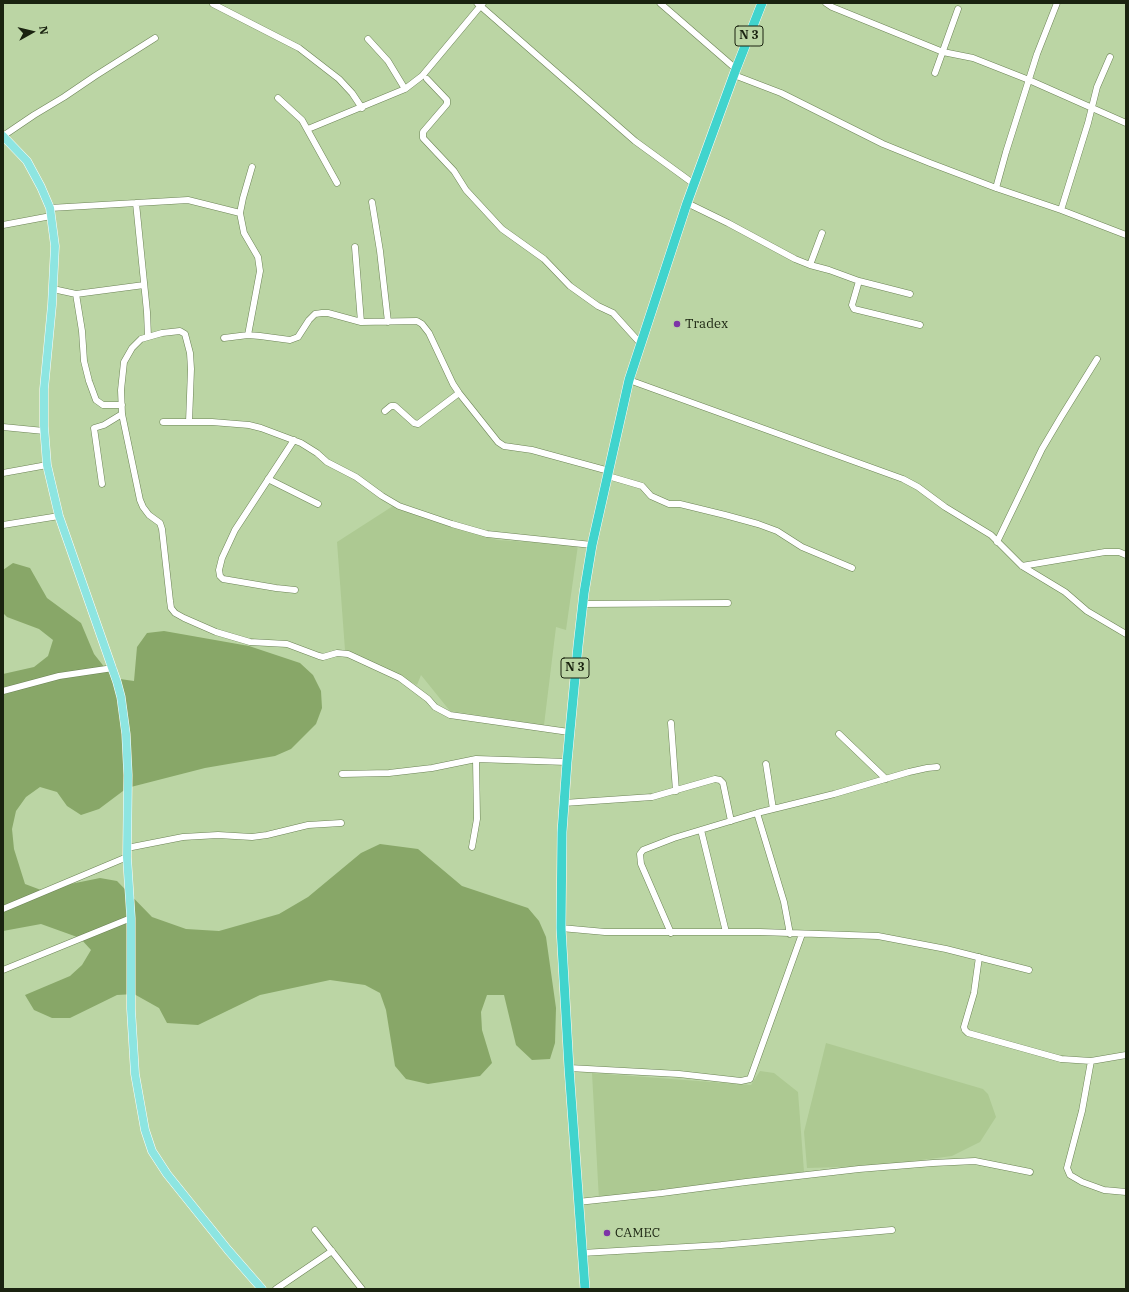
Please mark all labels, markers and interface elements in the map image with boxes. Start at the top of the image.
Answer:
north arrow [12,12,52,52]
text: N [36,25,51,36]
road number: N 3 [735,26,763,46]
place label: Tradex [685,316,728,332]
marker: Tradex [672,319,682,329]
road number: N 3 [561,658,589,678]
place label: CAMEC [615,1225,660,1241]
marker: CAMEC [602,1228,612,1238]

